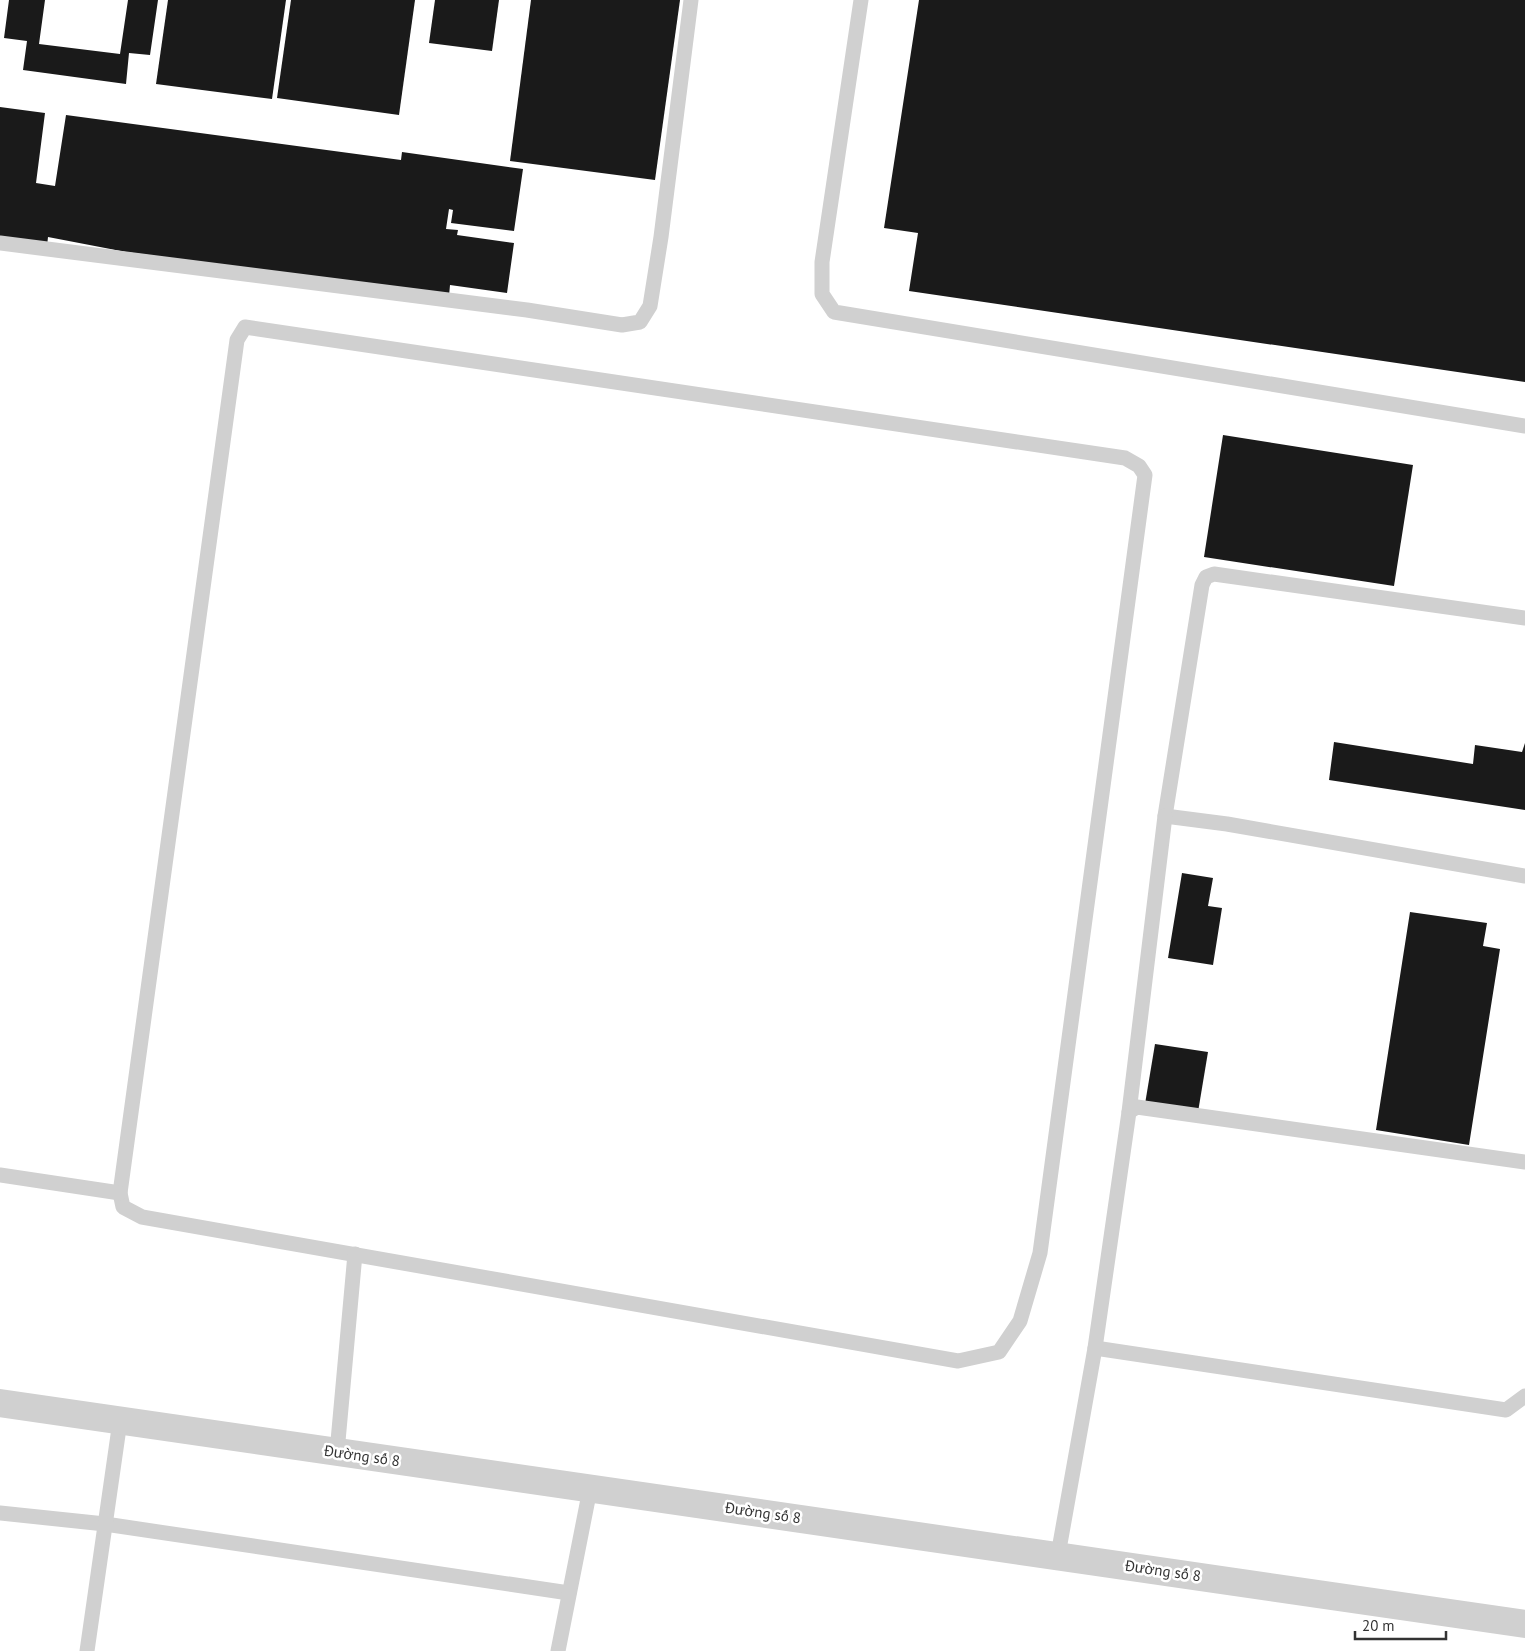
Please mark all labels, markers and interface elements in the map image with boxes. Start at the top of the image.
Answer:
street label: Đường số 8 [322,1441,401,1470]
street label: Đường số 8 [723,1498,802,1527]
street label: Đường số 8 [1123,1556,1202,1585]
scale bar [1355,1608,1446,1640]
text: 20 m [1362,1616,1395,1635]

